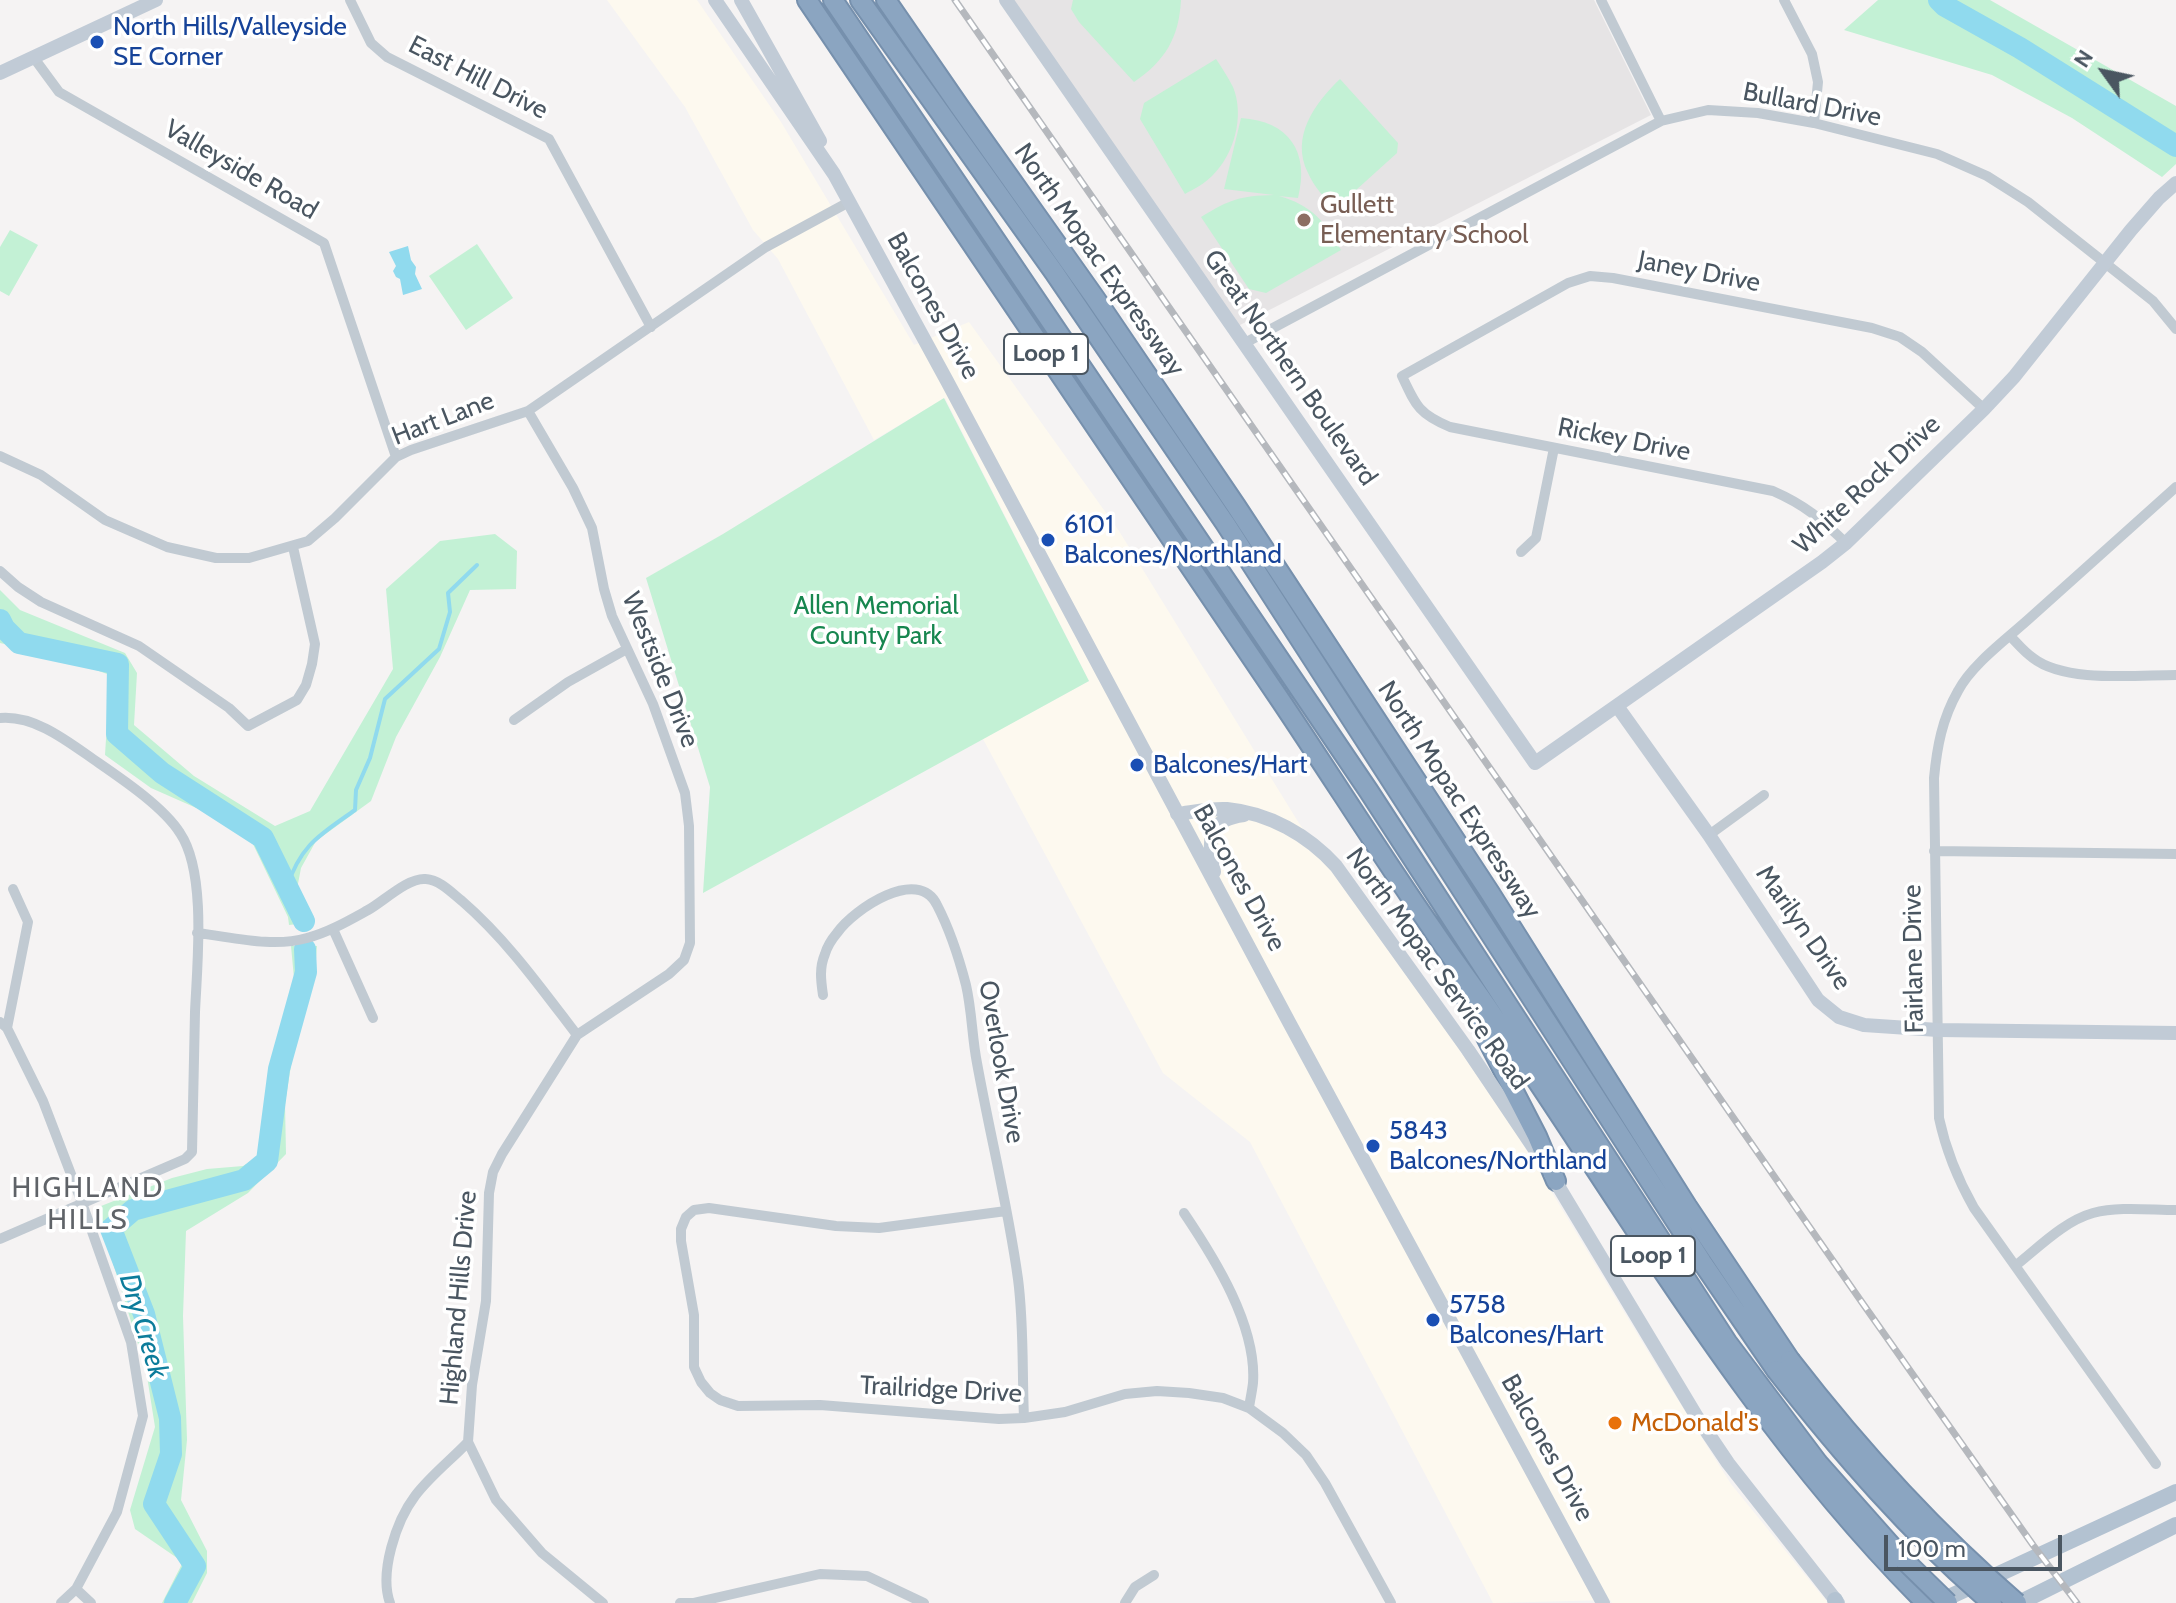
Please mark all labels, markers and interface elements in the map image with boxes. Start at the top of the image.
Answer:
place label: North Hills/Valleyside SE Corner [113,11,347,72]
street label: East Hill Drive [403,30,553,126]
north arrow [2064,32,2144,112]
marker: North Hills/Valleyside SE Corner [88,33,106,51]
text: N [2068,45,2099,73]
street label: Bullard Drive [1740,76,1884,134]
street label: Valleyside Road [159,114,323,226]
street label: North Mopac Expressway [1007,138,1191,382]
place label: Gullett Elementary School [1320,189,1528,250]
marker: Gullett Elementary School [1295,211,1313,229]
street label: Balcones Drive [880,227,986,385]
street label: Great Northern Boulevard [1197,244,1383,492]
street label: Janey Drive [1635,245,1763,299]
road number: Loop 1 [1004,334,1088,374]
street label: Hart Lane [388,385,498,453]
street label: White Rock Drive [1787,409,1947,561]
street label: Rickey Drive [1555,412,1693,468]
place label: 6101 Balcones/Northland [1064,509,1282,570]
marker: 6101 Balcones/Northland [1039,531,1057,549]
street label: Westside Drive [615,588,705,752]
park label: Allen Memorial County Park [793,590,959,652]
street label: North Mopac Expressway [1371,675,1547,925]
place label: Balcones/Hart [1153,749,1307,781]
marker: Balcones/Hart [1128,756,1146,774]
street label: Balcones Drive [1186,799,1292,957]
street label: North Mopac Service Road [1339,842,1535,1096]
street label: Marilyn Drive [1749,860,1857,996]
street label: Fairlane Drive [1897,884,1931,1034]
street label: Overlook Drive [971,978,1031,1146]
place label: 5843 Balcones/Northland [1389,1115,1607,1176]
marker: 5843 Balcones/Northland [1364,1137,1382,1155]
district label: HIGHLAND HILLS [12,1172,164,1238]
street label: Highland Hills Drive [434,1190,484,1406]
road number: Loop 1 [1611,1236,1695,1276]
water label: Dry Creek [111,1270,175,1382]
place label: 5758 Balcones/Hart [1449,1289,1603,1350]
marker: 5758 Balcones/Hart [1424,1311,1442,1329]
street label: Balcones Drive [1494,1369,1600,1527]
street label: Trailridge Drive [859,1370,1023,1410]
place label: McDonald's [1631,1407,1759,1439]
marker: McDonald's [1606,1414,1624,1432]
scale bar [1888,1519,2066,1569]
text: 100 m [1898,1534,1966,1563]

